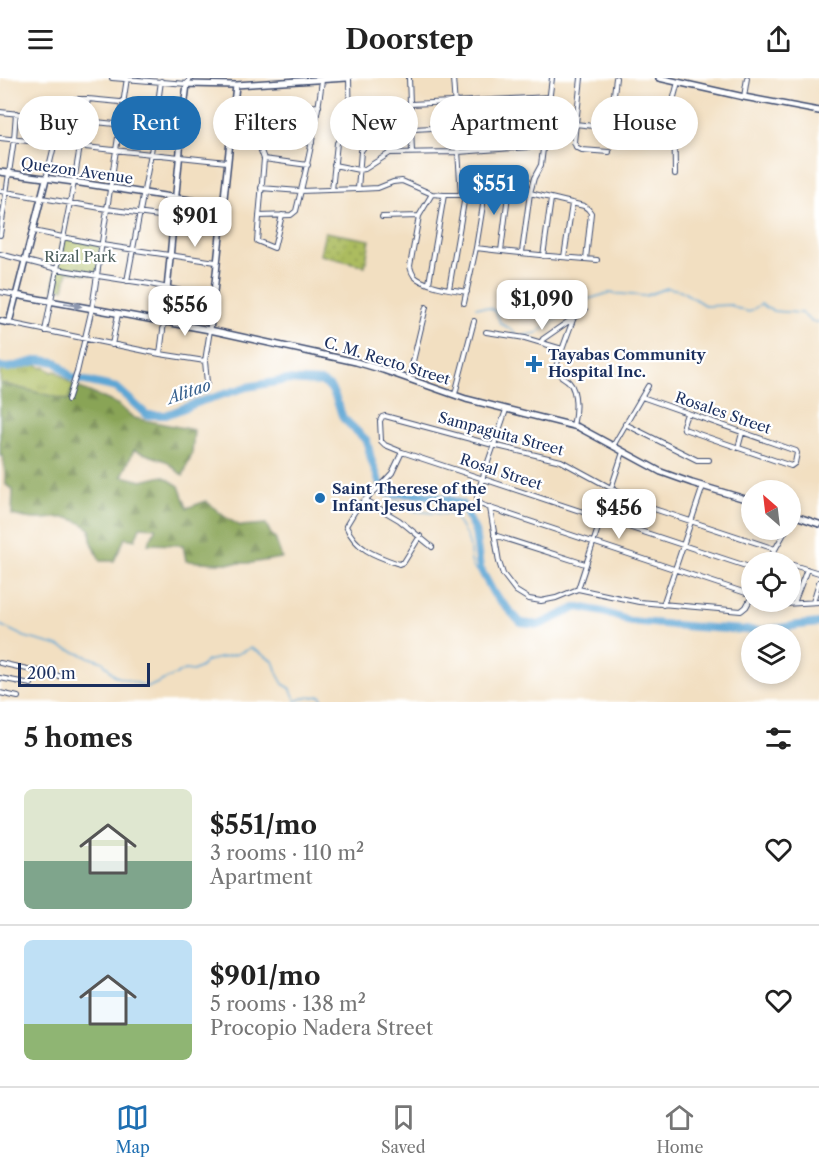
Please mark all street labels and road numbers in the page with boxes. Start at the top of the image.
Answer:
street label: Quezon Avenue [20,153,134,188]
street label: C. M. Recto Street [322,332,453,389]
street label: Rosales Street [673,387,774,438]
street label: Sampaguita Street [436,408,567,460]
street label: Rosal Street [458,449,545,494]

